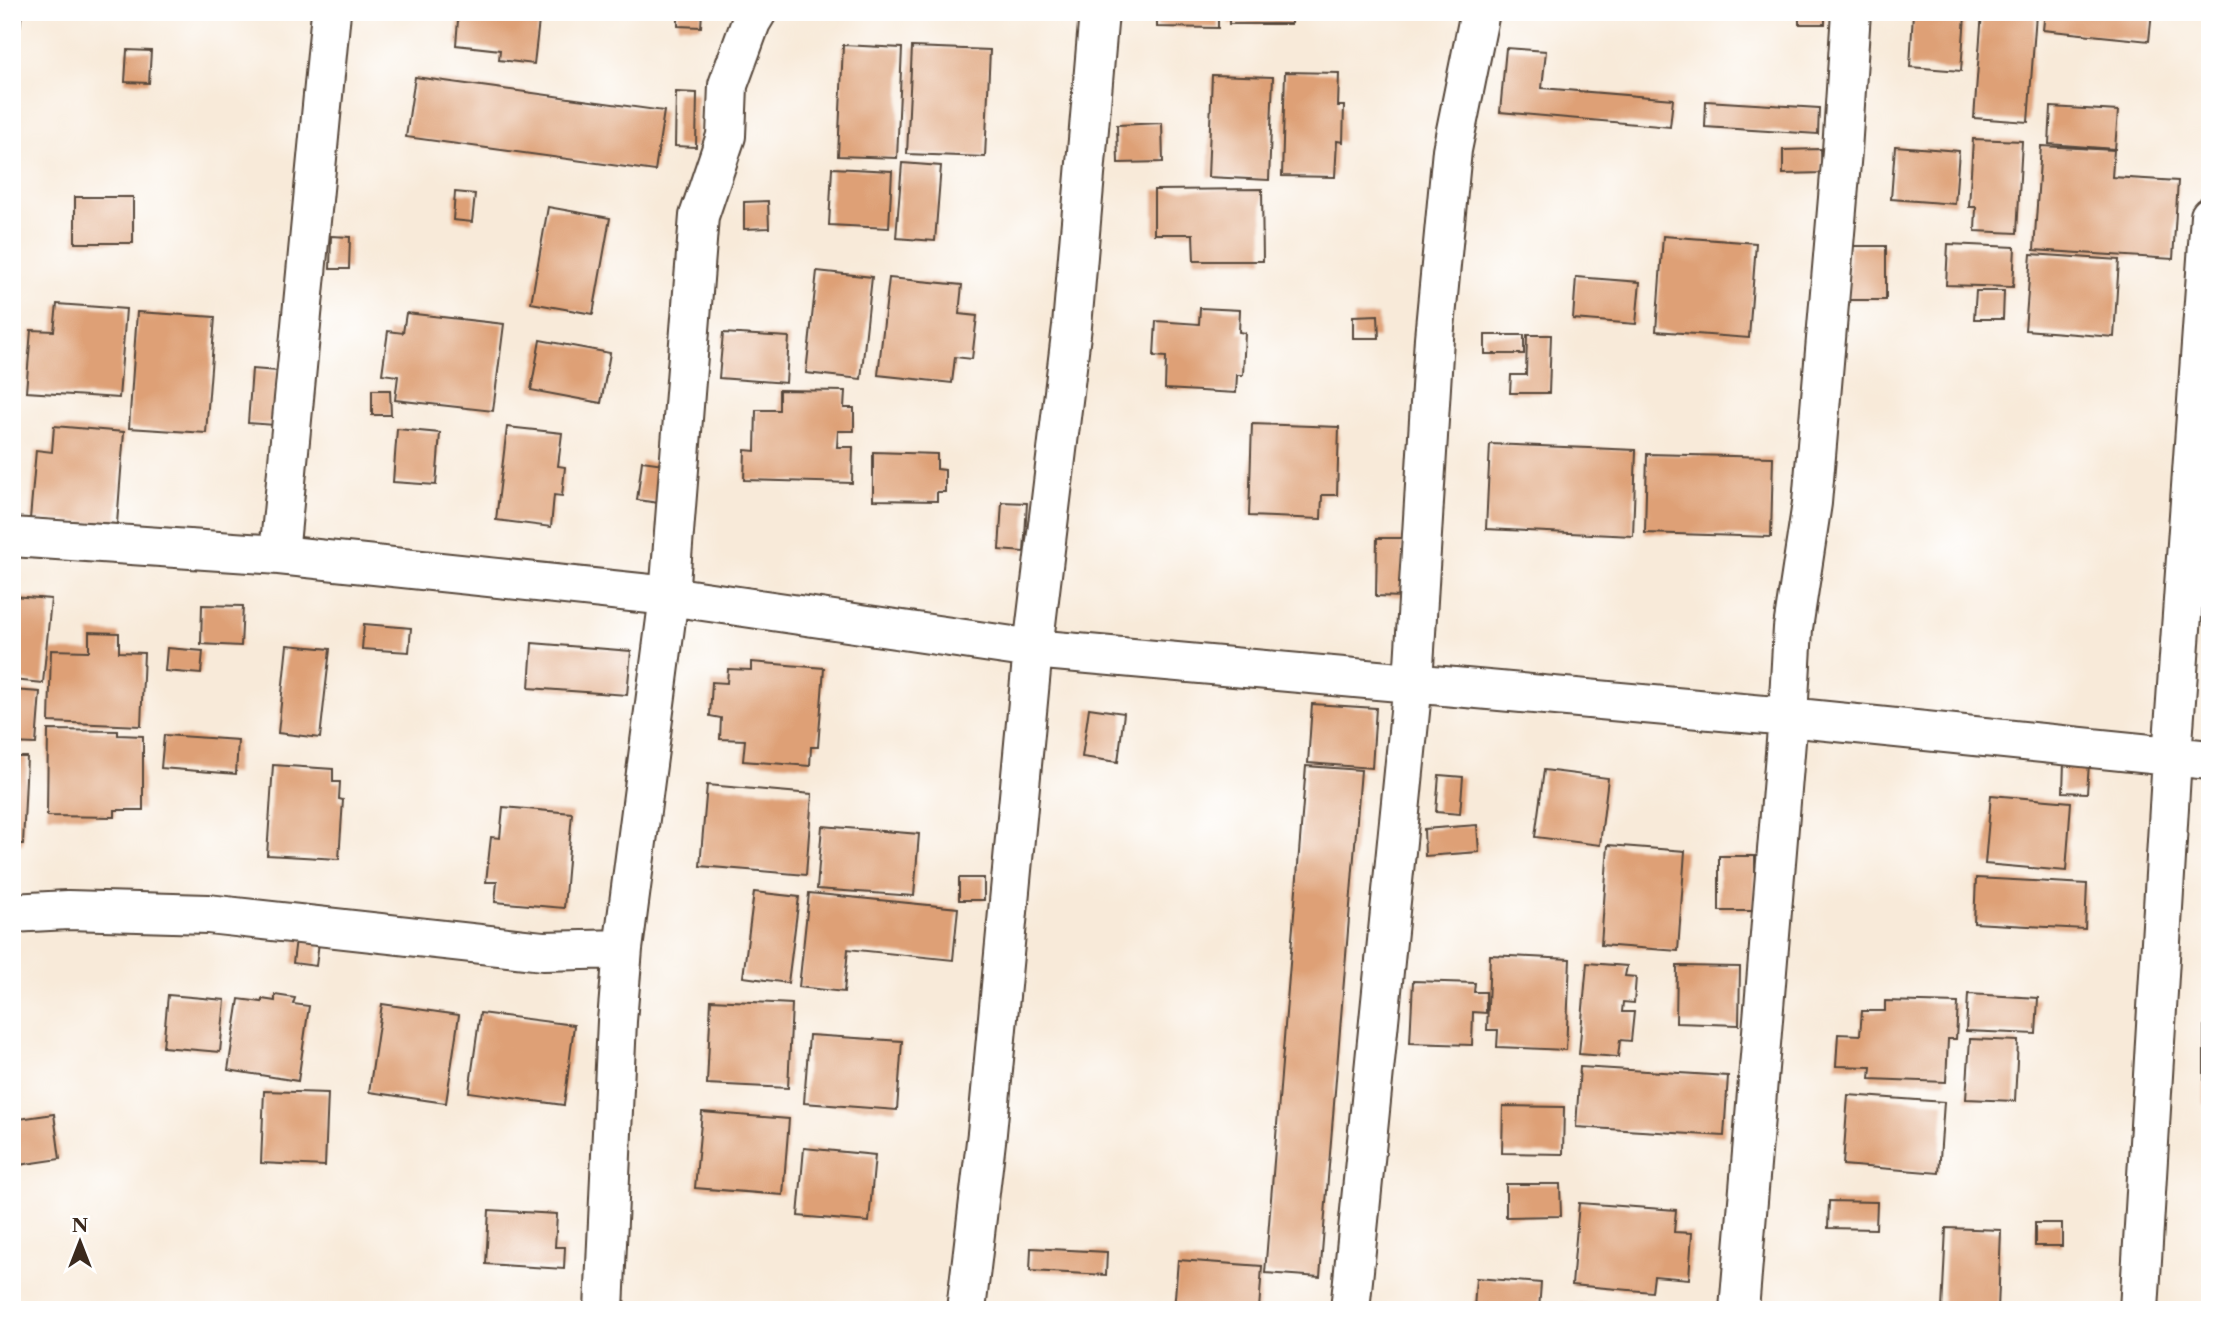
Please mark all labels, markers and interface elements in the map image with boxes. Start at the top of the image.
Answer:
north arrow [46,1206,116,1276]
text: N [72,1214,88,1237]

